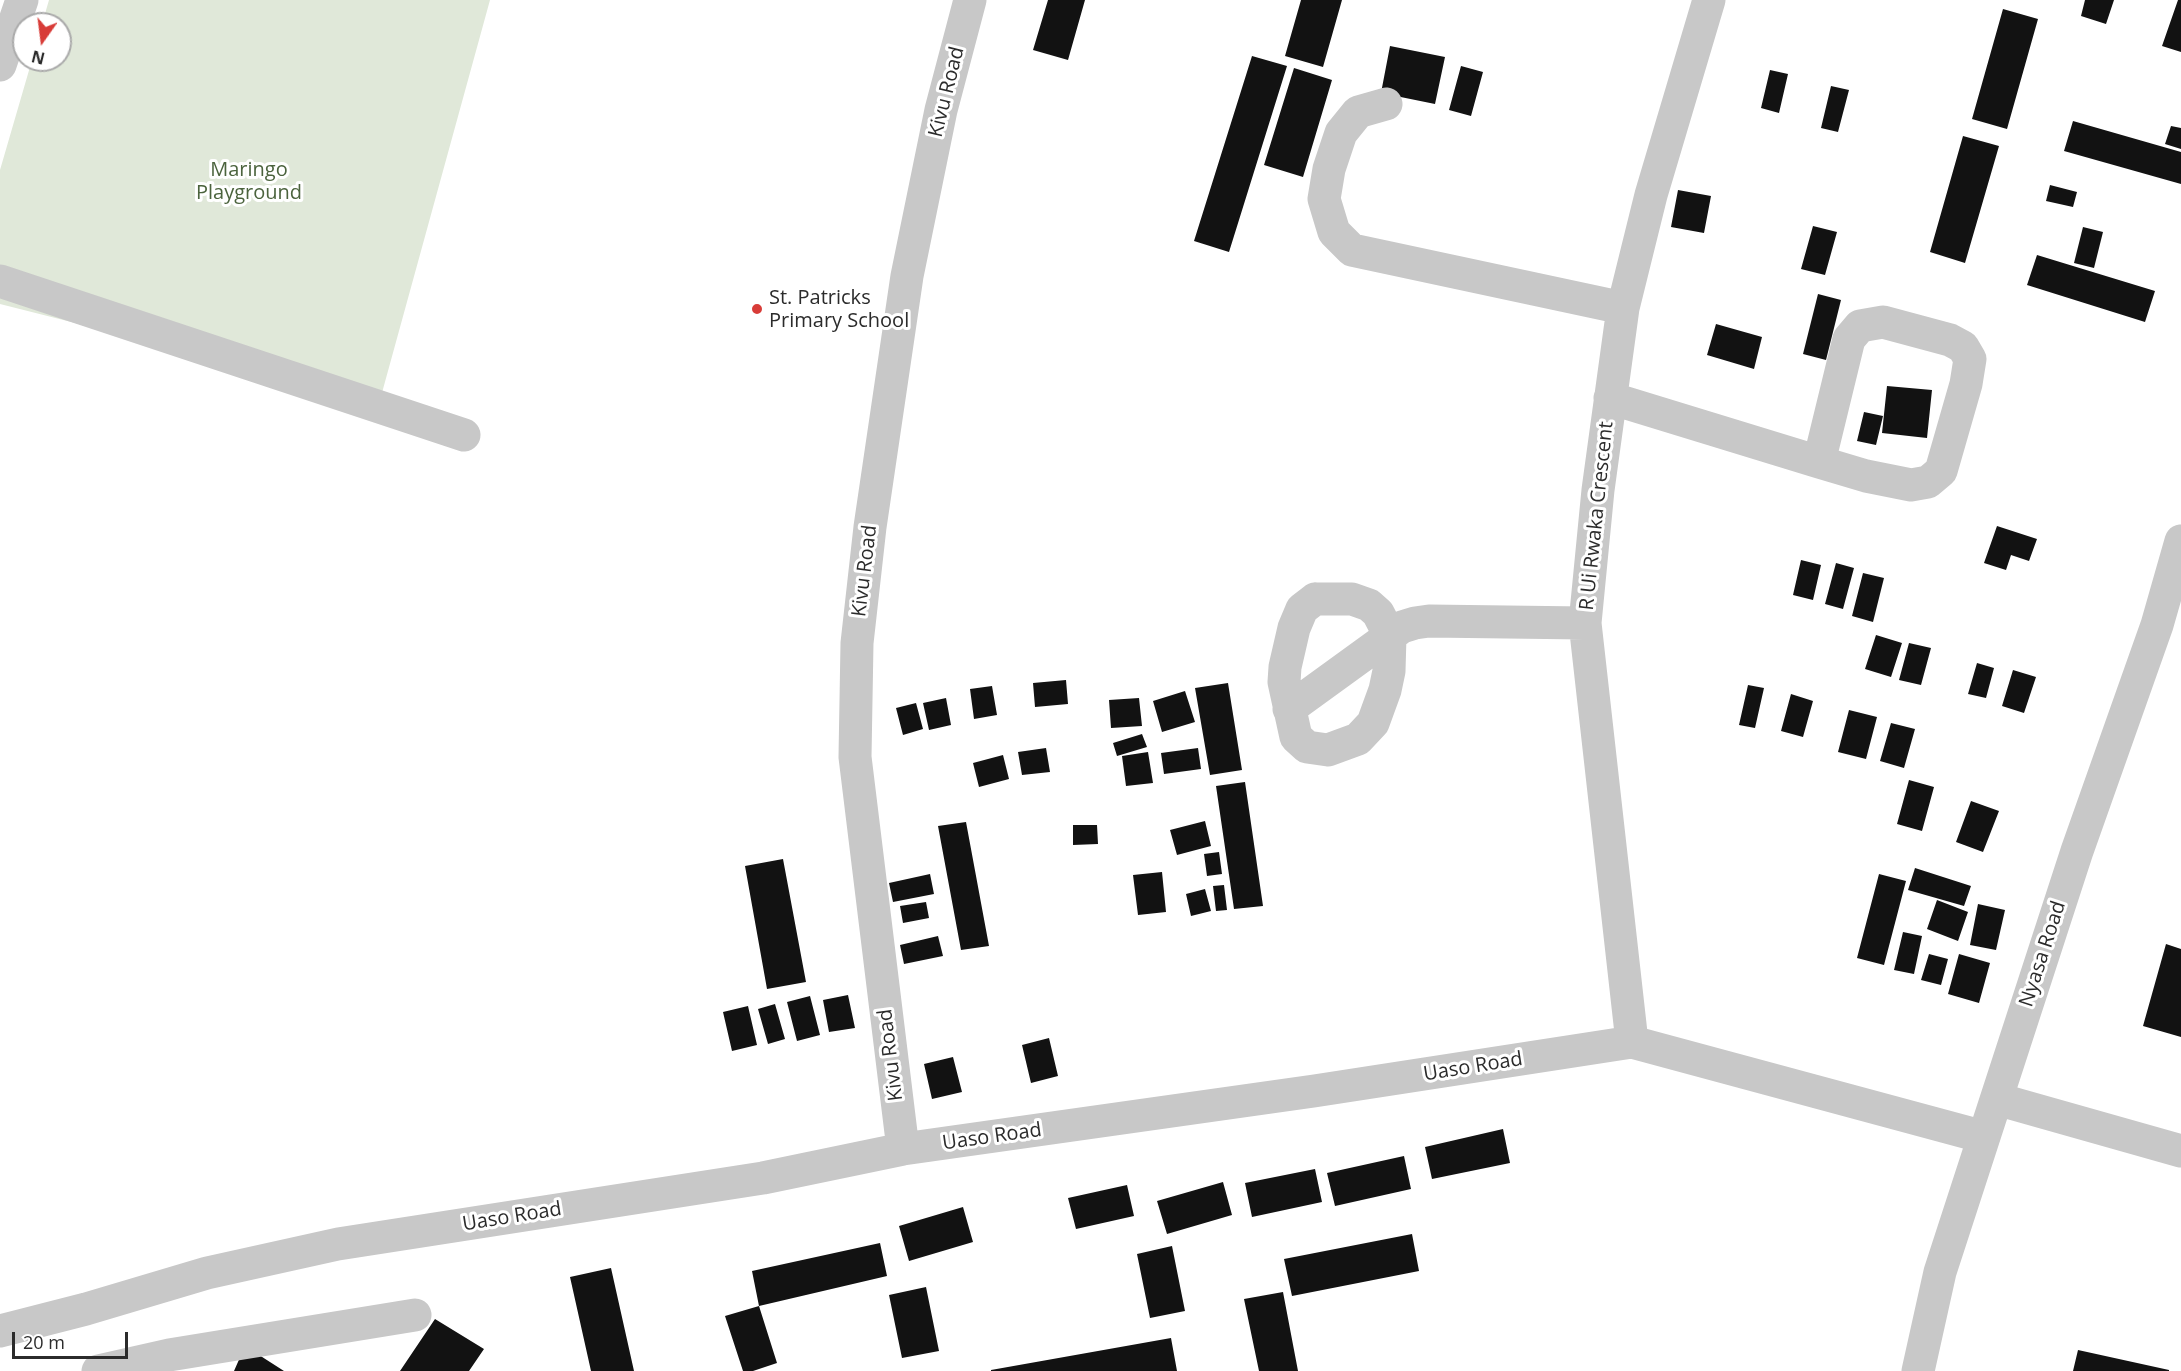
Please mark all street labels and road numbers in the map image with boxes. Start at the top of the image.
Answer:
street label: Kivu Road [924,44,970,140]
street label: R Ui Rwaka Crescent [1575,420,1619,612]
street label: Kivu Road [847,524,883,618]
street label: Nyasa Road [2015,898,2071,1010]
street label: Kivu Road [873,1008,909,1102]
street label: Uaso Road [1422,1047,1524,1087]
street label: Uaso Road [941,1118,1043,1156]
street label: Uaso Road [461,1197,563,1237]

